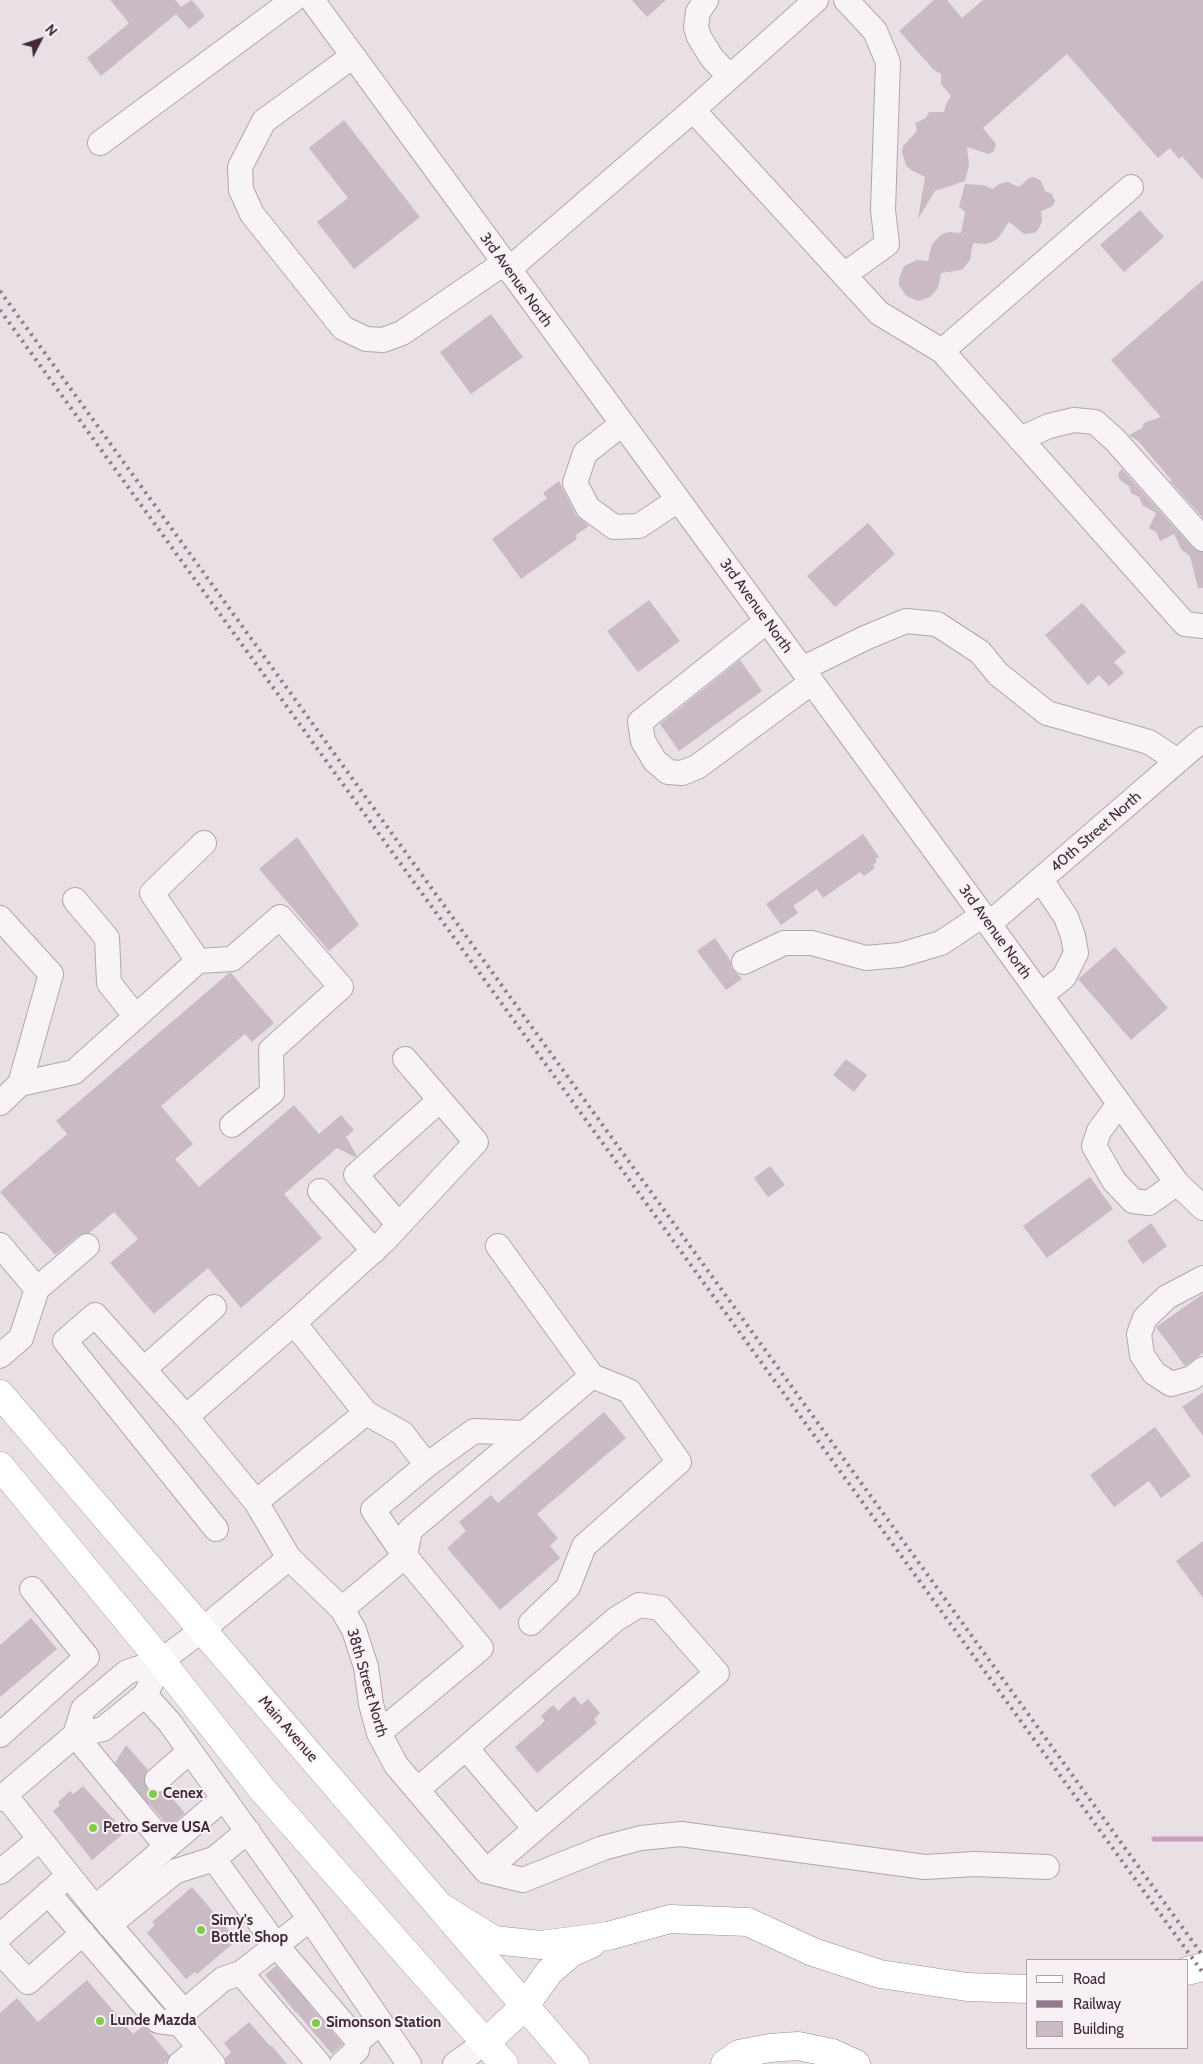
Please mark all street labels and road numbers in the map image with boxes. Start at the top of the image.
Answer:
street label: 3rd Avenue North [476,229,556,331]
street label: 3rd Avenue North [716,555,796,657]
street label: 40th Street North [1047,788,1145,876]
street label: 3rd Avenue North [955,881,1035,983]
street label: 38th Street North [343,1627,391,1739]
street label: Main Avenue [254,1692,322,1766]

